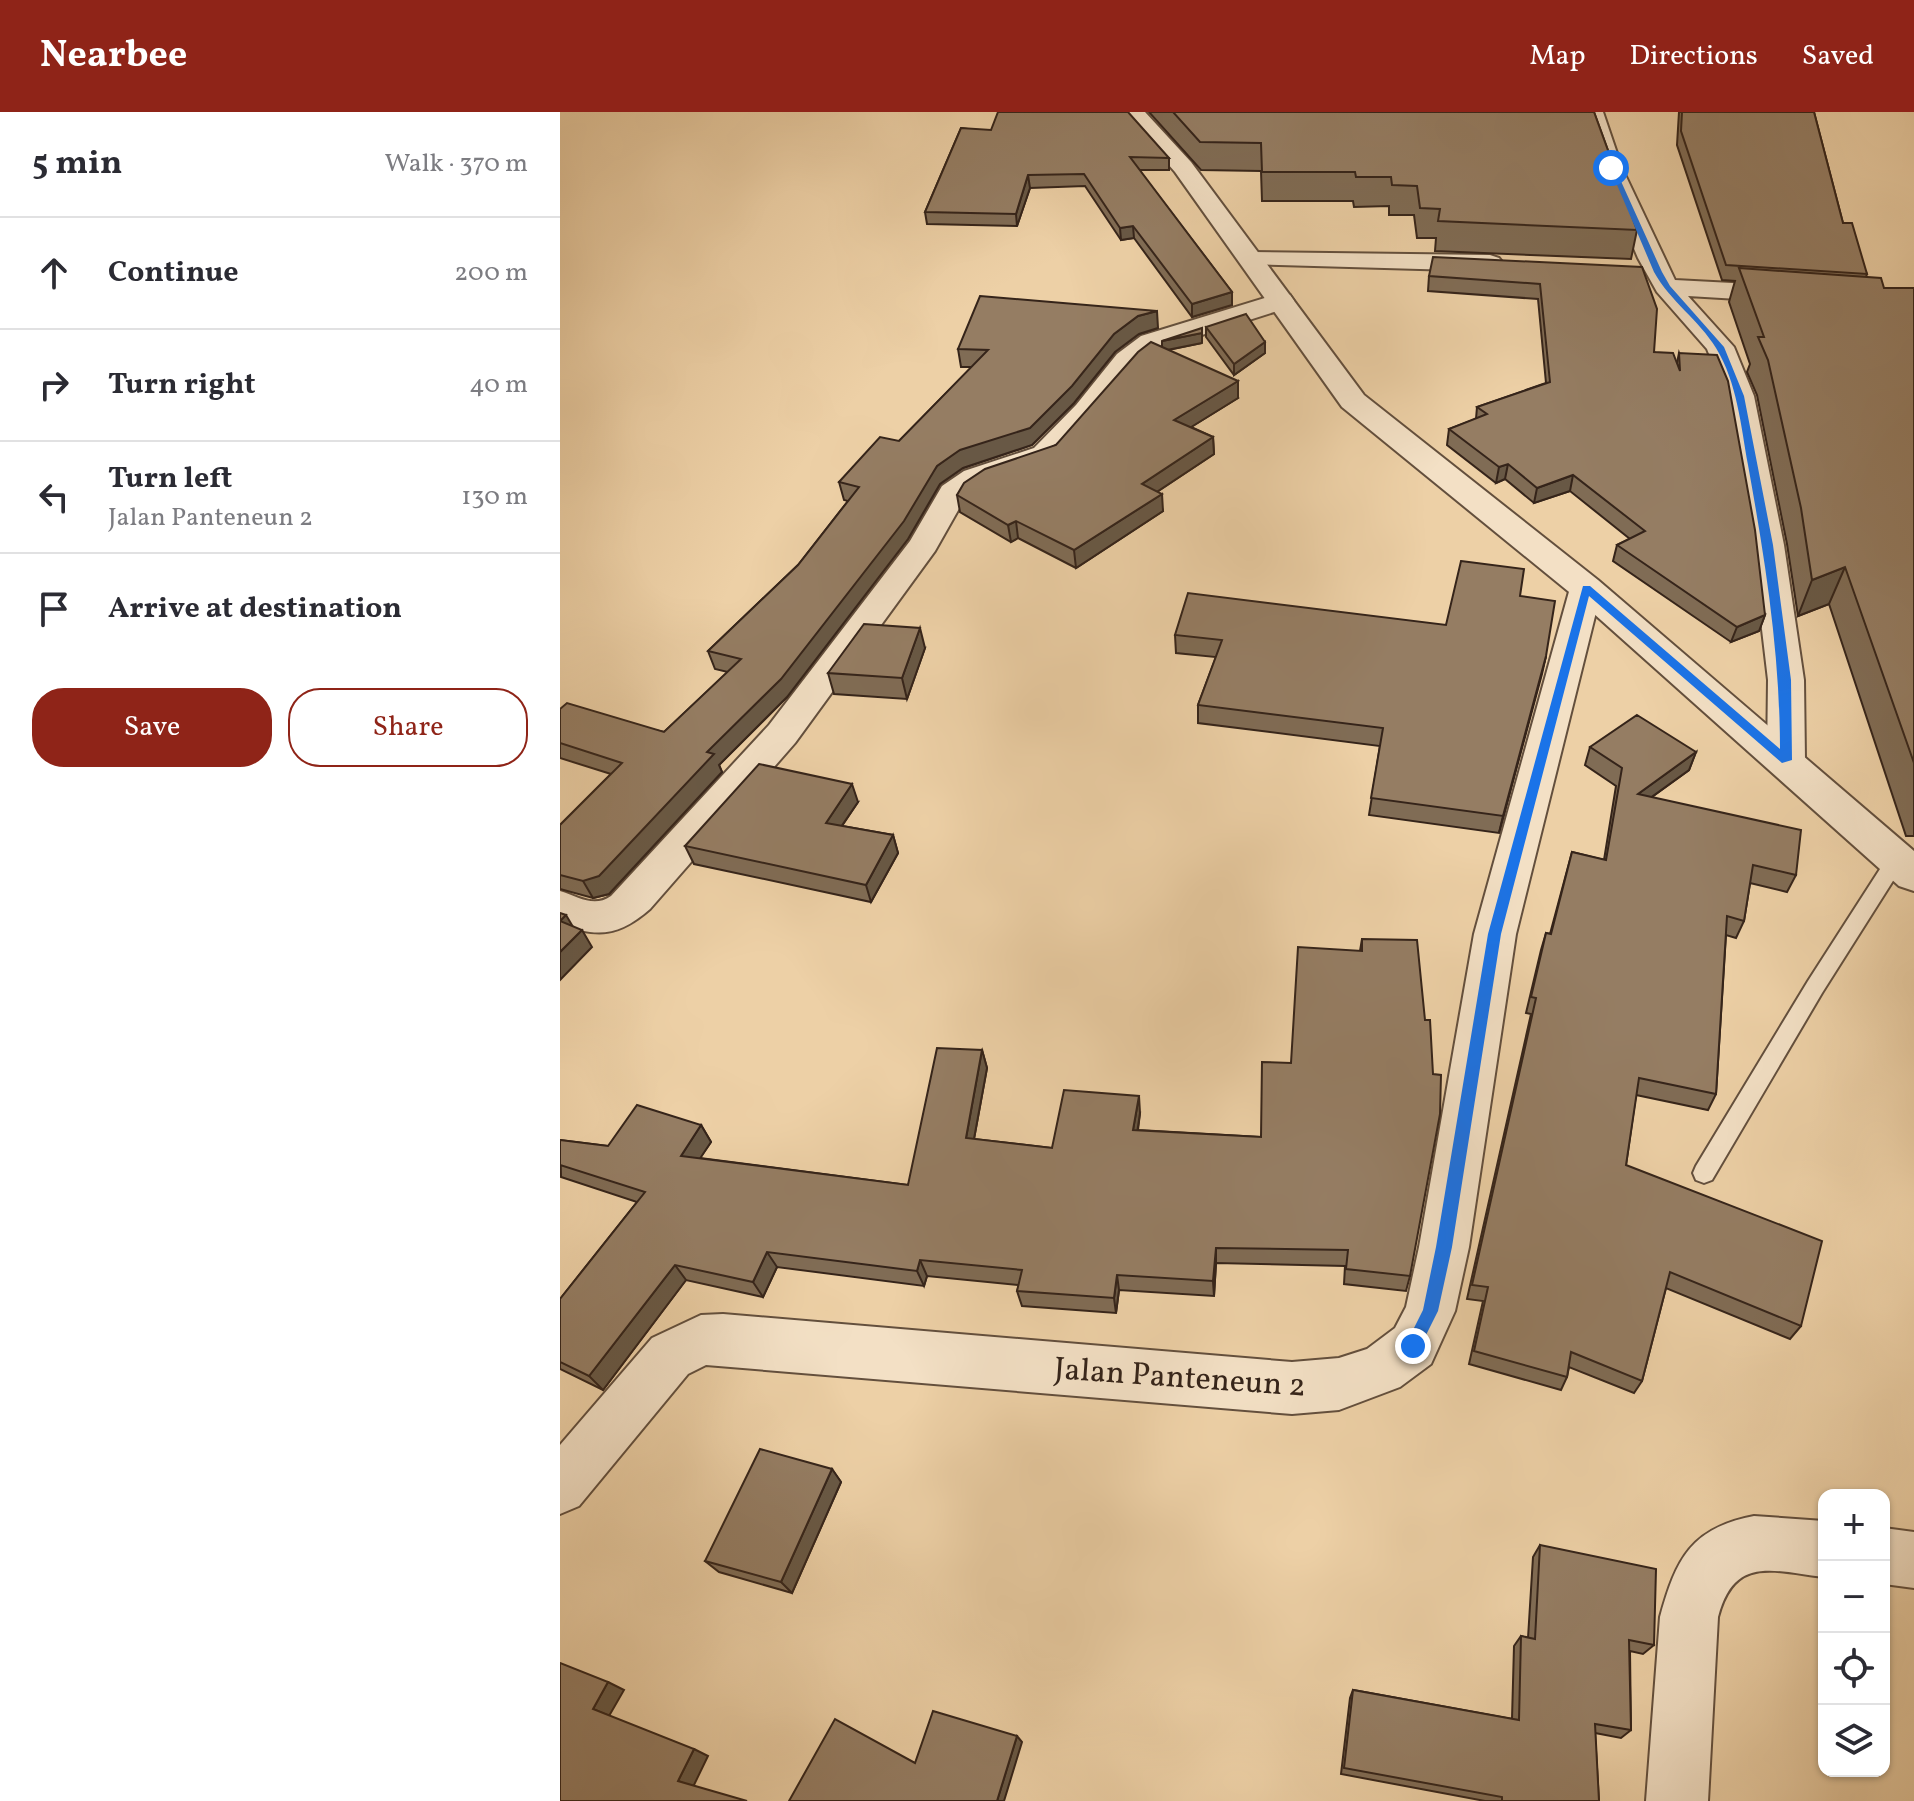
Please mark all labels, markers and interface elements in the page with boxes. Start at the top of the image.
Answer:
text: Nearbee [40,30,187,83]
text: Map [1530,37,1586,76]
text: Directions [1630,37,1758,76]
text: Saved [1802,37,1874,76]
text: 5 min [32,141,122,188]
text: Walk · 370 m [385,146,528,182]
route start [1593,150,1629,186]
icon: ahead [32,251,76,295]
text: Continue [108,252,239,294]
text: 200 m [454,255,528,291]
icon: right [32,363,76,407]
text: Turn right [108,364,256,406]
text: 40 m [469,367,528,403]
text: Turn left [108,458,232,500]
icon: left [32,475,76,519]
text: 130 m [461,479,528,515]
text: Jalan Panteneun 2 [108,500,313,536]
icon: arrive [32,587,76,631]
text: Arrive at destination [108,588,402,630]
button: Save [32,688,272,767]
button: Share [288,688,528,767]
route end [1395,1328,1431,1364]
street label: Jalan Panteneun 2 [1052,1348,1307,1410]
map controls [1818,1489,1890,1777]
button: + [1818,1489,1890,1561]
button: − [1818,1561,1890,1633]
button: locate [1818,1633,1890,1705]
button: layers [1818,1705,1890,1777]

